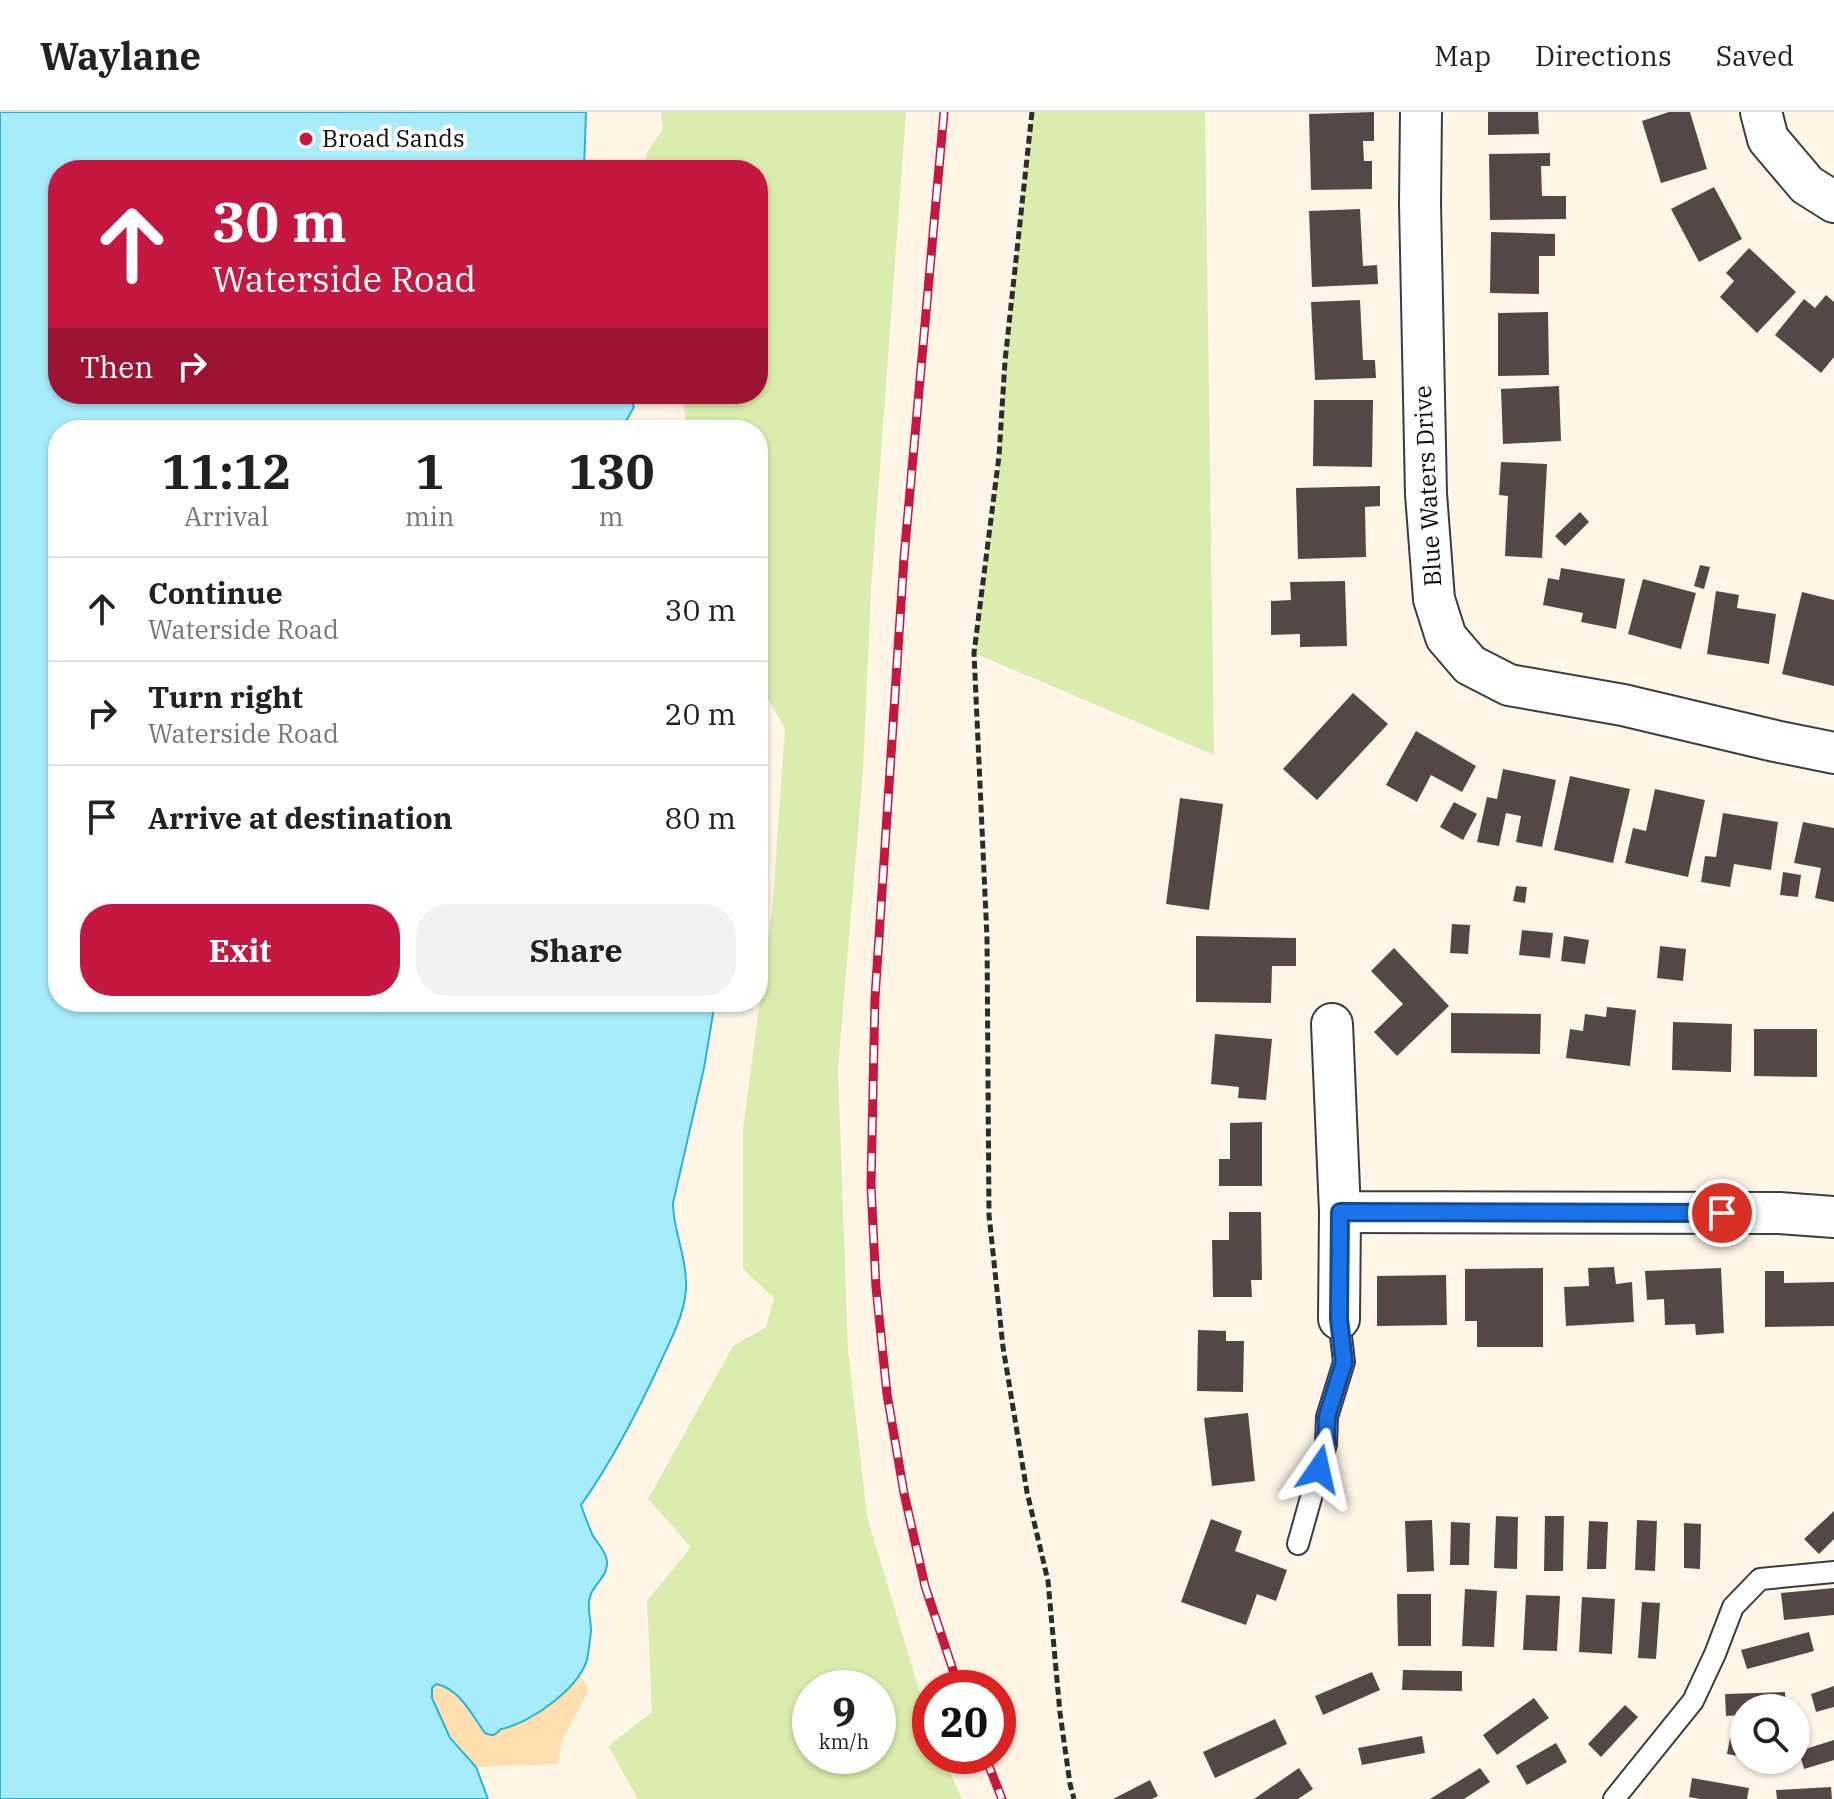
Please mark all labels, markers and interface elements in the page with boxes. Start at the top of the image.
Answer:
text: Waylane [40,31,201,80]
text: Map [1434,37,1491,74]
text: Directions [1535,37,1672,74]
text: Saved [1716,37,1794,74]
place label: Broad Sands [322,122,465,154]
marker: Broad Sands [297,130,315,148]
text: 30 m [212,185,347,257]
icon: ahead [80,192,184,296]
text: Waterside Road [212,255,476,302]
icon: right [170,344,214,388]
text: Then [80,347,154,386]
street label: Blue Waters Drive [1406,385,1448,587]
text: 11:12 [162,440,291,502]
text: 1 [415,440,444,502]
text: 130 [568,440,654,502]
text: Arrival [184,499,269,533]
text: min [405,499,454,533]
text: m [599,499,624,533]
text: Continue [148,573,283,612]
icon: ahead [80,587,124,631]
text: 30 m [664,590,736,629]
text: Waterside Road [148,612,339,646]
text: Turn right [148,677,303,716]
icon: right [80,691,124,735]
text: 20 m [664,694,736,733]
text: Waterside Road [148,716,339,750]
icon: arrive [80,795,124,839]
text: Arrive at destination [148,798,453,837]
text: 80 m [664,798,736,837]
button: Exit [80,904,400,996]
button: Share [416,904,736,996]
pin [1688,1179,1756,1247]
icon: arrive [1700,1191,1744,1235]
position arrow [1277,1427,1361,1511]
speed limit sign: 20 [912,1670,1016,1774]
text: 9 [832,1686,856,1738]
map controls [1730,1694,1810,1774]
button: search [1730,1694,1810,1774]
text: km/h [819,1728,869,1755]

